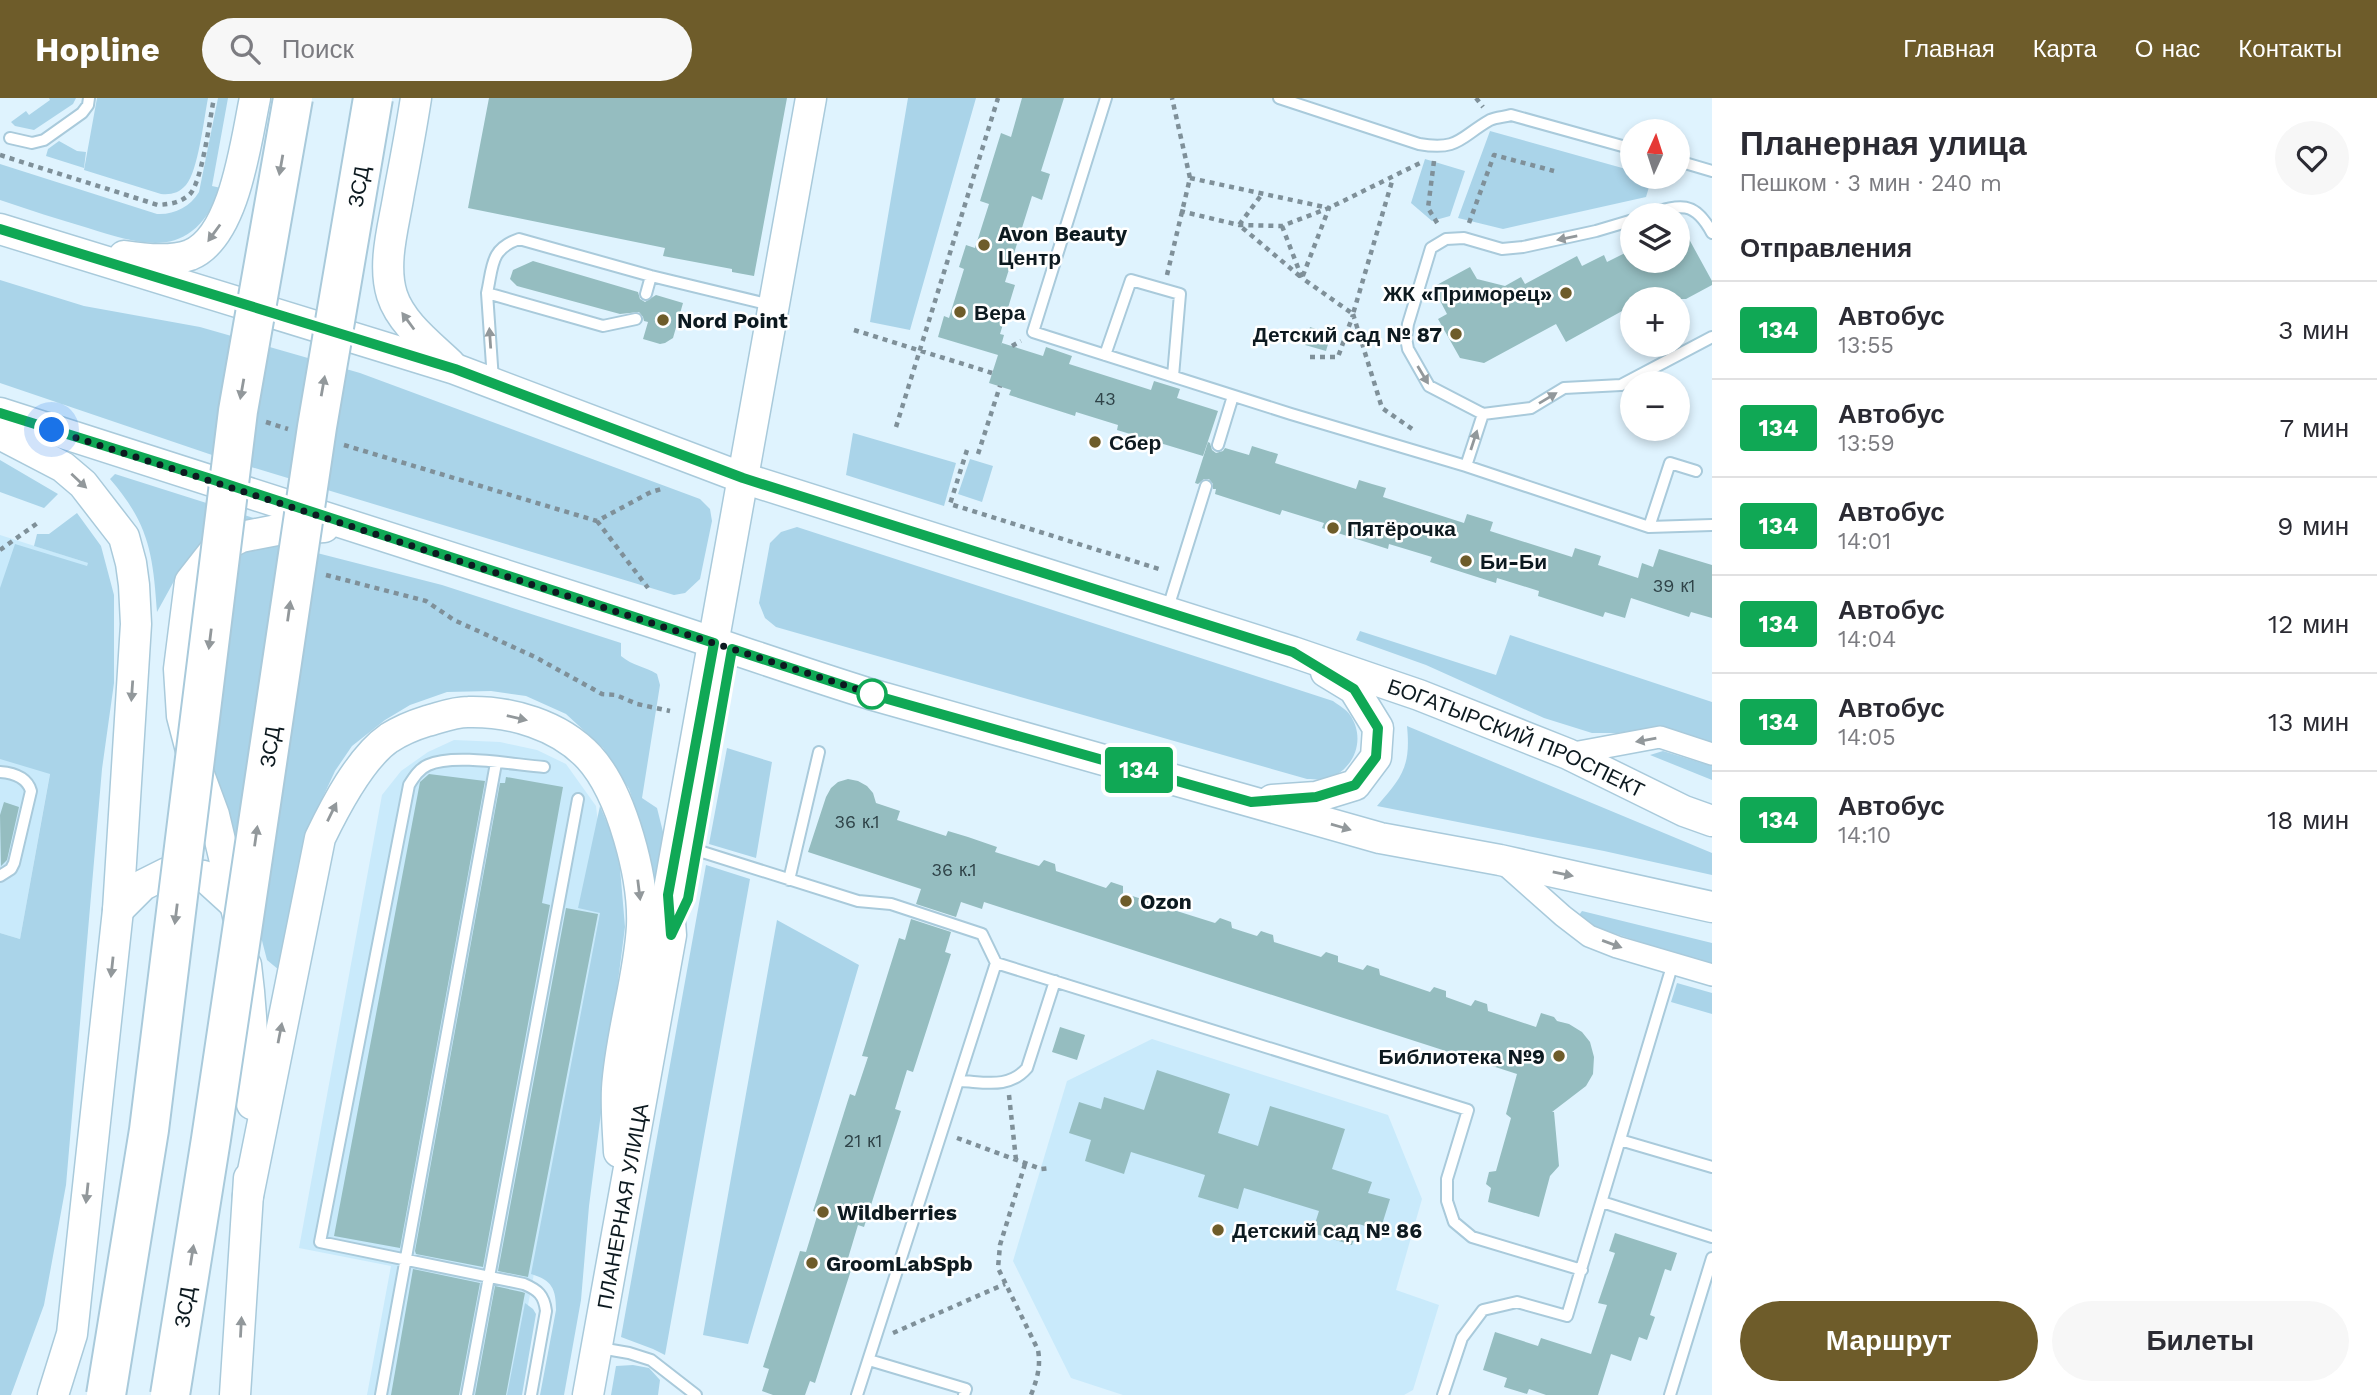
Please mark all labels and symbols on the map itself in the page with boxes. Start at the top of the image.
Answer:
north arrow [1620,119,1690,189]
one-way arrow [275,154,286,176]
street label: ЗСД [342,164,374,209]
place label: Avon Beauty Центр [998,221,1127,270]
one-way arrow [207,224,221,242]
one-way arrow [1556,232,1578,243]
marker: Avon Beauty Центр [976,237,992,253]
place label: ЖК «Приморец» [1382,281,1552,306]
marker: ЖК «Приморец» [1558,285,1574,301]
place label: Вера [974,300,1026,325]
marker: Вера [952,304,968,320]
place label: Nord Point [677,308,788,333]
one-way arrow [401,312,415,330]
marker: Nord Point [655,312,671,328]
place label: Детский сад № 87 [1253,322,1442,347]
marker: Детский сад № 87 [1448,326,1464,342]
one-way arrow [484,327,495,349]
one-way arrow [1417,366,1429,385]
one-way arrow [318,375,329,397]
one-way arrow [236,378,247,400]
house number: 43 [1094,388,1116,409]
one-way arrow [1538,391,1557,404]
your location [34,412,69,447]
one-way arrow [1469,429,1480,450]
place label: Сбер [1109,430,1161,455]
marker: Сбер [1087,434,1103,450]
one-way arrow [70,473,88,489]
place label: Пятёрочка [1347,516,1456,541]
marker: Пятёрочка [1325,520,1341,536]
place label: Би-Би [1480,549,1547,574]
marker: Би-Би [1458,553,1474,569]
house number: 39 к1 [1653,575,1695,596]
one-way arrow [284,600,295,622]
one-way arrow [204,628,215,650]
street label: БОГАТЫРСКИЙ ПРОСПЕКТ [1384,673,1649,802]
unlabelled marker [857,679,887,709]
one-way arrow [126,681,137,703]
one-way arrow [506,712,528,723]
street label: ЗСД [254,724,285,769]
one-way arrow [1635,735,1657,746]
line badge: 134 [1099,747,1179,793]
one-way arrow [327,802,338,822]
house number: 36 к.1 [834,811,880,832]
one-way arrow [1330,822,1352,833]
one-way arrow [250,825,261,847]
house number: 36 к.1 [931,859,977,880]
one-way arrow [1552,868,1574,879]
one-way arrow [634,880,645,902]
place label: Ozon [1140,889,1192,914]
marker: Ozon [1118,893,1134,909]
one-way arrow [171,903,182,925]
one-way arrow [1601,939,1622,950]
one-way arrow [107,956,118,978]
one-way arrow [275,1022,286,1044]
place label: Библиотека №9 [1378,1044,1545,1069]
marker: Библиотека №9 [1551,1048,1567,1064]
street label: ПЛАНЕРНАЯ УЛИЦА [591,1101,653,1311]
house number: 21 к1 [844,1130,882,1151]
one-way arrow [82,1182,93,1204]
place label: Wildberries [837,1200,957,1225]
marker: Wildberries [815,1204,831,1220]
place label: Детский сад № 86 [1232,1218,1422,1243]
marker: Детский сад № 86 [1210,1222,1226,1238]
one-way arrow [187,1244,198,1266]
place label: GroomLabSpb [826,1251,973,1276]
marker: GroomLabSpb [804,1255,820,1271]
street label: ЗСД [168,1285,200,1330]
one-way arrow [235,1316,246,1338]

